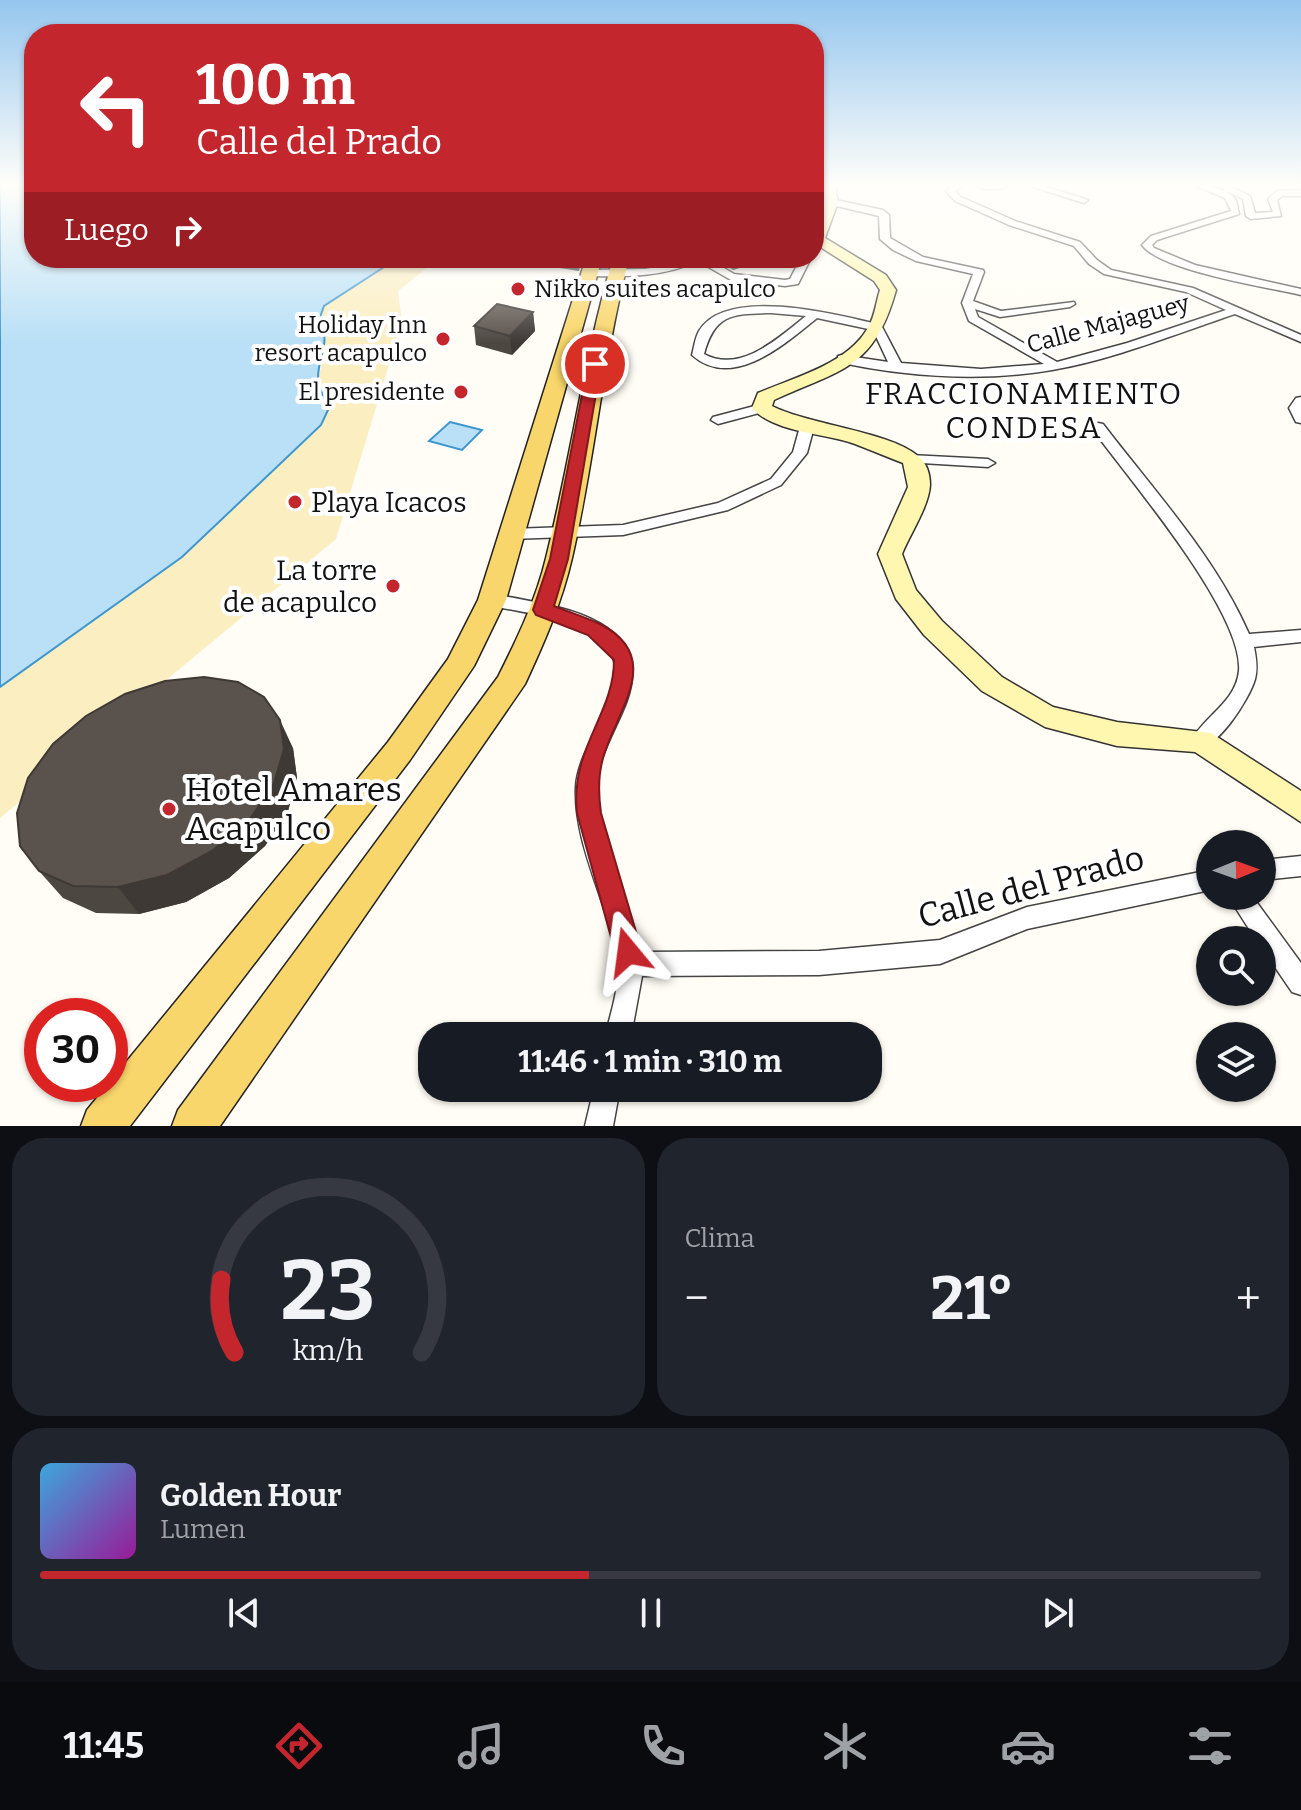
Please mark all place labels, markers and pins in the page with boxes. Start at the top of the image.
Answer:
place label: Nikko suites acapulco [534,275,776,303]
marker: Nikko suites acapulco [509,280,527,298]
place label: Holiday Inn resort acapulco [255,311,427,367]
marker: Holiday Inn resort acapulco [434,330,452,348]
pin [561,330,629,398]
place label: El presidente [298,378,445,406]
marker: El presidente [452,383,470,401]
place label: Playa Icacos [311,486,467,519]
marker: Playa Icacos [286,493,304,511]
place label: La torre de acapulco [223,554,377,619]
marker: La torre de acapulco [384,577,402,595]
place label: Hotel Amares Acapulco [185,769,402,849]
marker: Hotel Amares Acapulco [160,800,178,818]

